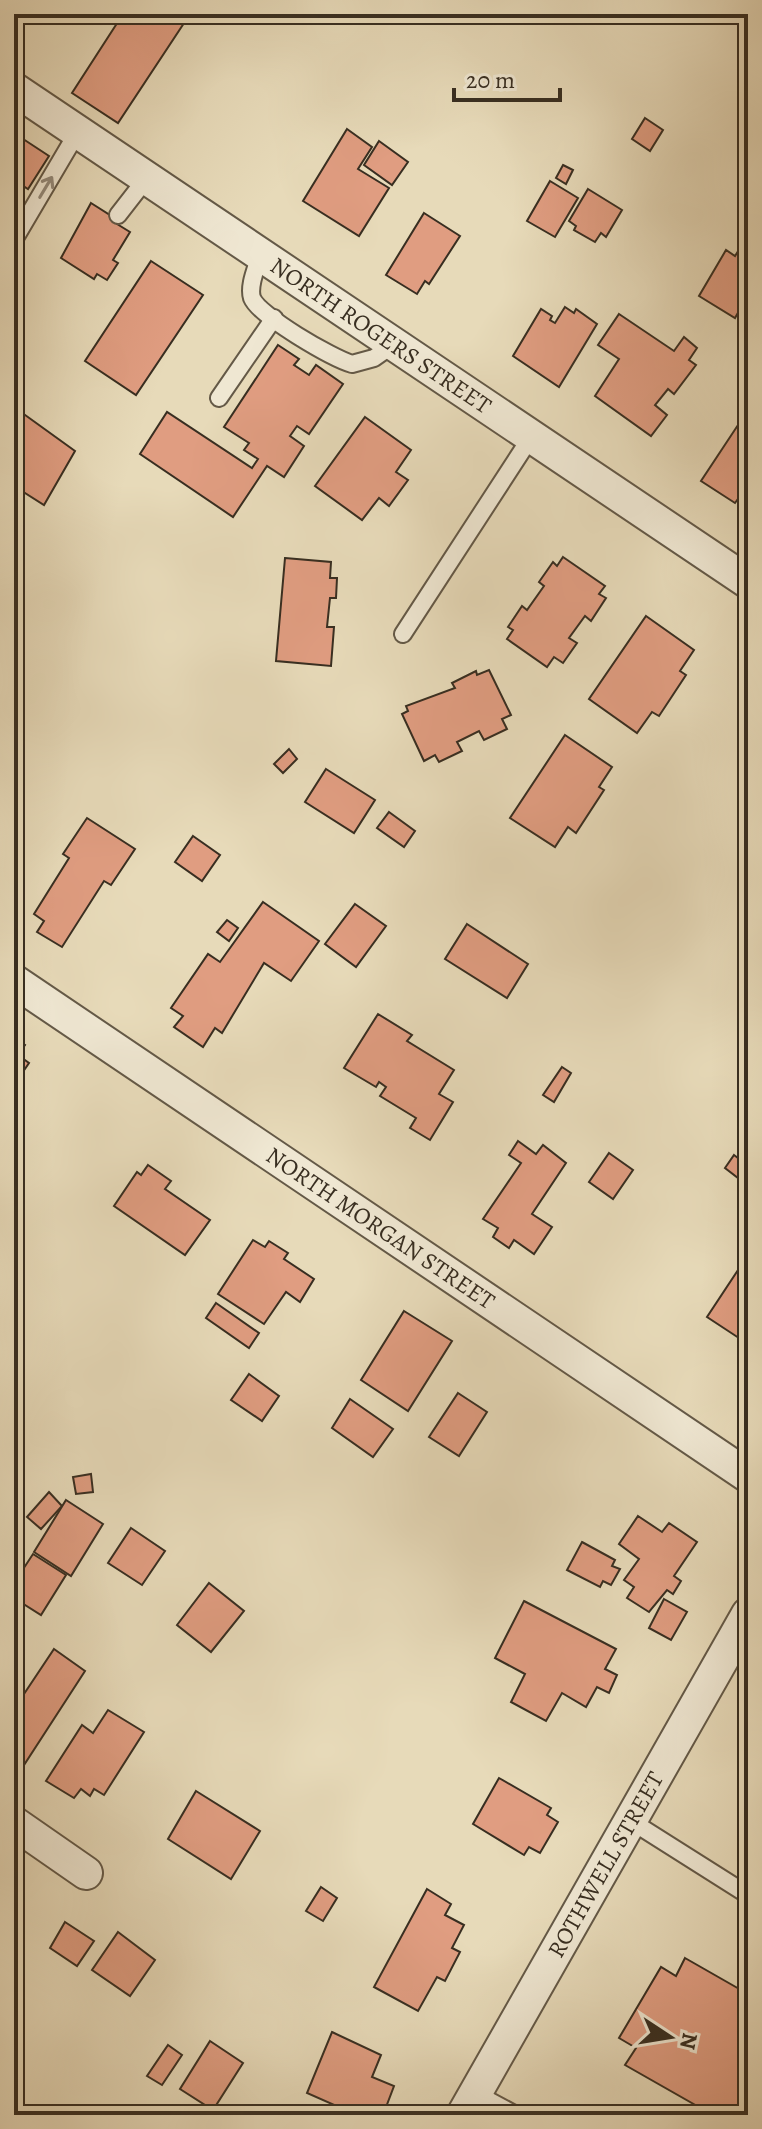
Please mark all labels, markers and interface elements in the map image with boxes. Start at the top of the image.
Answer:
scale bar [454,52,560,102]
text: 20 m [466,64,515,96]
one-way arrow [38,176,54,199]
street label: NORTH ROGERS STREET [264,250,498,421]
street label: NORTH MORGAN STREET [260,1139,501,1317]
street label: ROTHWELL STREET [540,1766,671,1963]
north arrow [630,1997,710,2077]
text: N [672,2030,705,2052]

